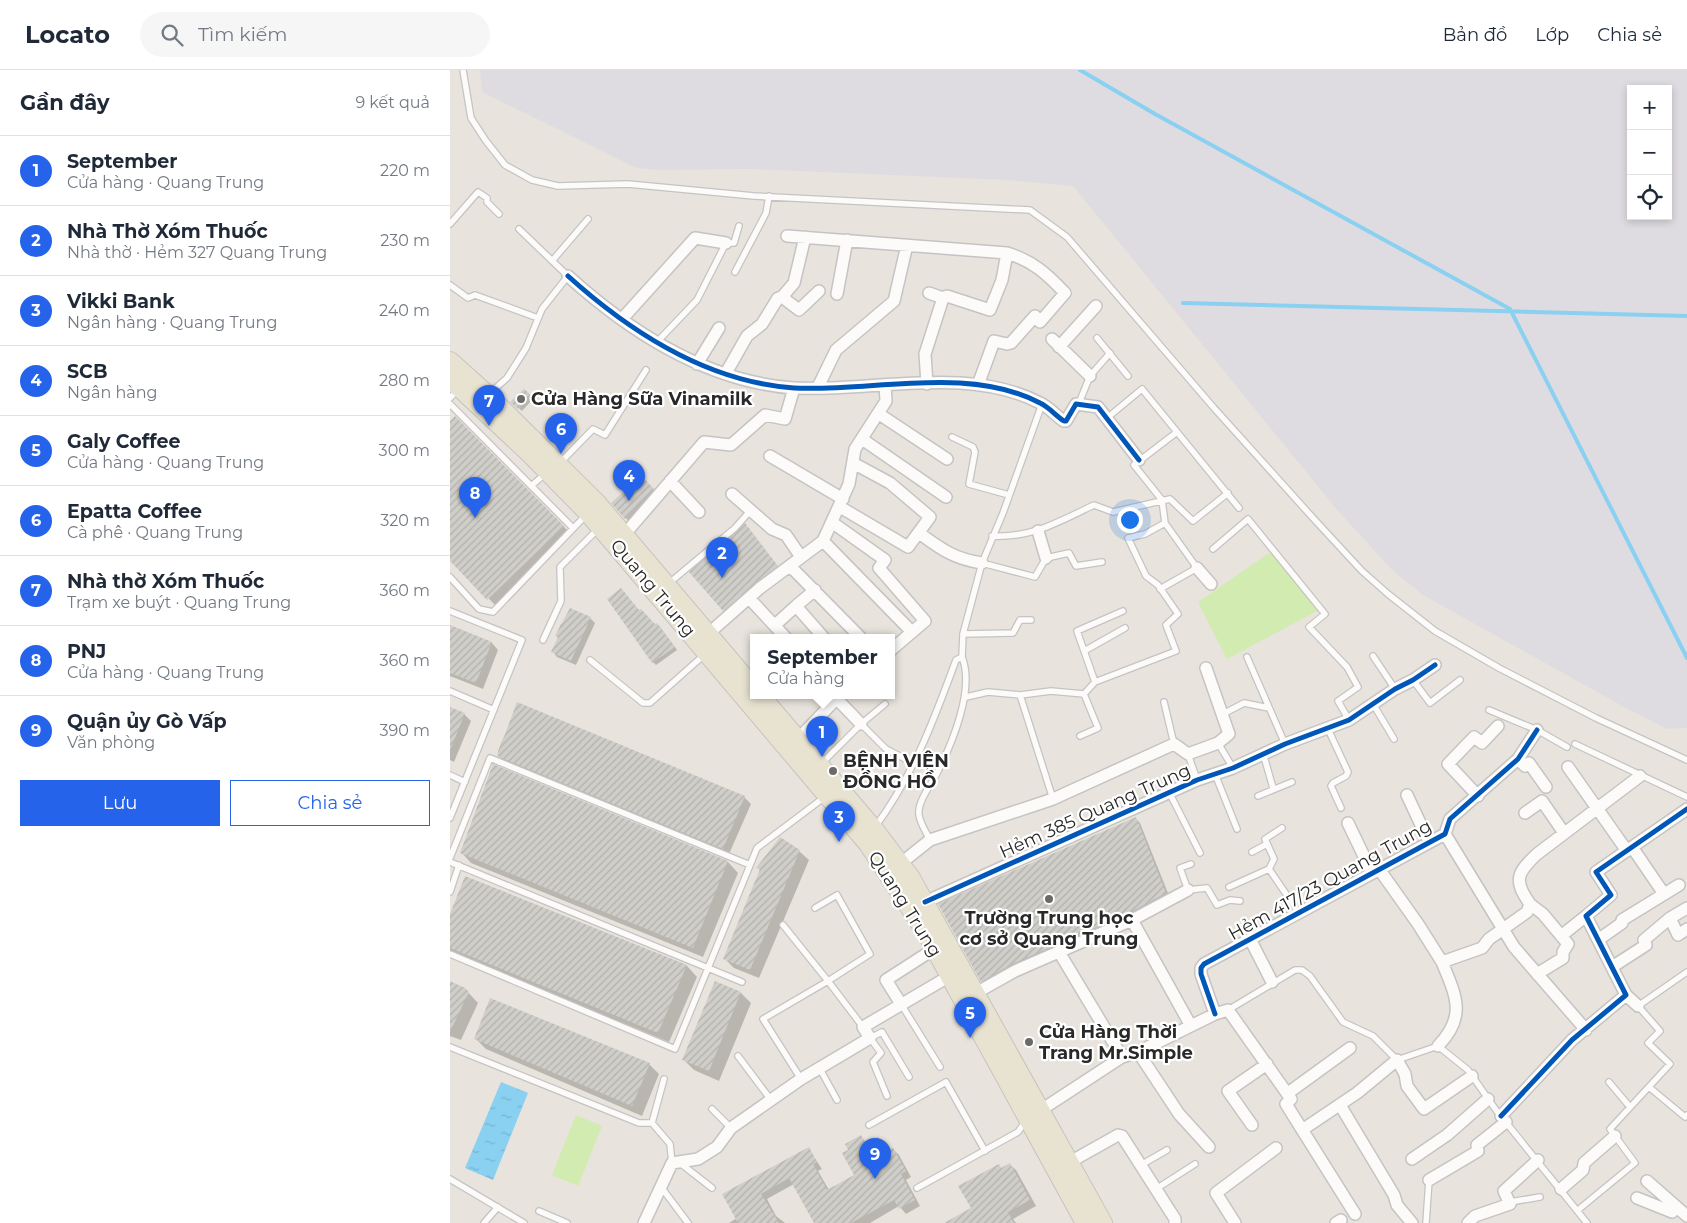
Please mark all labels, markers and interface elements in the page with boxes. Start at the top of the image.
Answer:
search box [140,12,490,57]
text: Locato [25,20,110,49]
icon: search [158,21,186,49]
text: Tìm kiếm [198,23,287,46]
text: Bản đồ [1443,24,1507,46]
text: Lớp [1535,24,1569,46]
text: Chia sẻ [1597,24,1662,46]
map controls [1627,85,1672,220]
button: + [1627,85,1672,130]
text: Gần đây [20,90,109,115]
text: 9 kết quả [355,93,430,112]
button: − [1627,130,1672,175]
text: September [67,150,177,173]
text: 1 [33,161,39,180]
text: 220 m [380,161,430,180]
text: Cửa hàng · Quang Trung [67,173,264,192]
button: locate [1627,175,1672,220]
text: Nhà Thờ Xóm Thuốc [67,220,268,243]
text: 2 [31,231,41,250]
text: 230 m [380,231,430,250]
text: Nhà thờ · Hẻm 327 Quang Trung [67,243,327,262]
text: Vikki Bank [67,290,175,313]
text: 3 [31,301,41,320]
text: 240 m [379,301,430,320]
text: Ngân hàng · Quang Trung [67,313,277,332]
text: SCB [67,360,107,383]
text: 4 [30,371,42,390]
text: 280 m [379,371,430,390]
text: Ngân hàng [67,383,157,402]
pin: 7 [473,385,505,426]
place label: Cửa Hàng Sữa Vinamilk [531,388,752,410]
marker: Cửa Hàng Sữa Vinamilk [515,393,527,405]
pin: 6 [545,413,577,454]
text: Galy Coffee [67,430,180,453]
text: 5 [31,441,41,460]
text: 300 m [379,441,430,460]
text: Cửa hàng · Quang Trung [67,453,264,472]
pin: 4 [613,460,645,501]
pin: 8 [459,477,491,518]
text: Epatta Coffee [67,500,202,523]
your location [1117,507,1143,533]
text: 6 [31,511,41,530]
text: 320 m [380,511,430,530]
text: Cà phê · Quang Trung [67,523,243,542]
street label: Quang Trung [606,535,700,641]
pin: 2 [706,537,738,578]
text: Nhà thờ Xóm Thuốc [67,570,264,593]
text: 7 [31,581,41,600]
text: 360 m [379,581,430,600]
text: Trạm xe buýt · Quang Trung [67,593,291,612]
popup [750,634,895,699]
text: PNJ [67,640,106,663]
text: September [767,646,878,669]
text: 8 [31,651,41,670]
text: 360 m [379,651,430,670]
text: Cửa hàng · Quang Trung [67,663,264,682]
text: Cửa hàng [767,669,845,688]
text: Quận ủy Gò Vấp [67,710,227,733]
pin: 1 [806,716,838,757]
text: 9 [31,721,41,740]
text: 390 m [379,721,430,740]
text: Văn phòng [67,733,155,752]
place label: BỆNH VIỆN ĐỒNG HỒ [843,750,949,793]
street label: Hẻm 385 Quang Trung [996,759,1194,863]
marker: BỆNH VIỆN ĐỒNG HỒ [827,765,839,777]
button: Lưu [20,780,220,826]
button: Chia sẻ [230,780,430,826]
pin: 3 [823,801,855,842]
street label: Hẻm 417/23 Quang Trung [1224,815,1436,945]
street label: Quang Trung [864,847,946,961]
marker: Trường Trung học cơ sở Quang Trung [1043,893,1055,905]
place label: Trường Trung học cơ sở Quang Trung [960,907,1138,950]
pin: 5 [954,997,986,1038]
place label: Cửa Hàng Thời Trang Mr.Simple [1039,1021,1193,1064]
marker: Cửa Hàng Thời Trang Mr.Simple [1023,1036,1035,1048]
pin: 9 [859,1138,891,1179]

